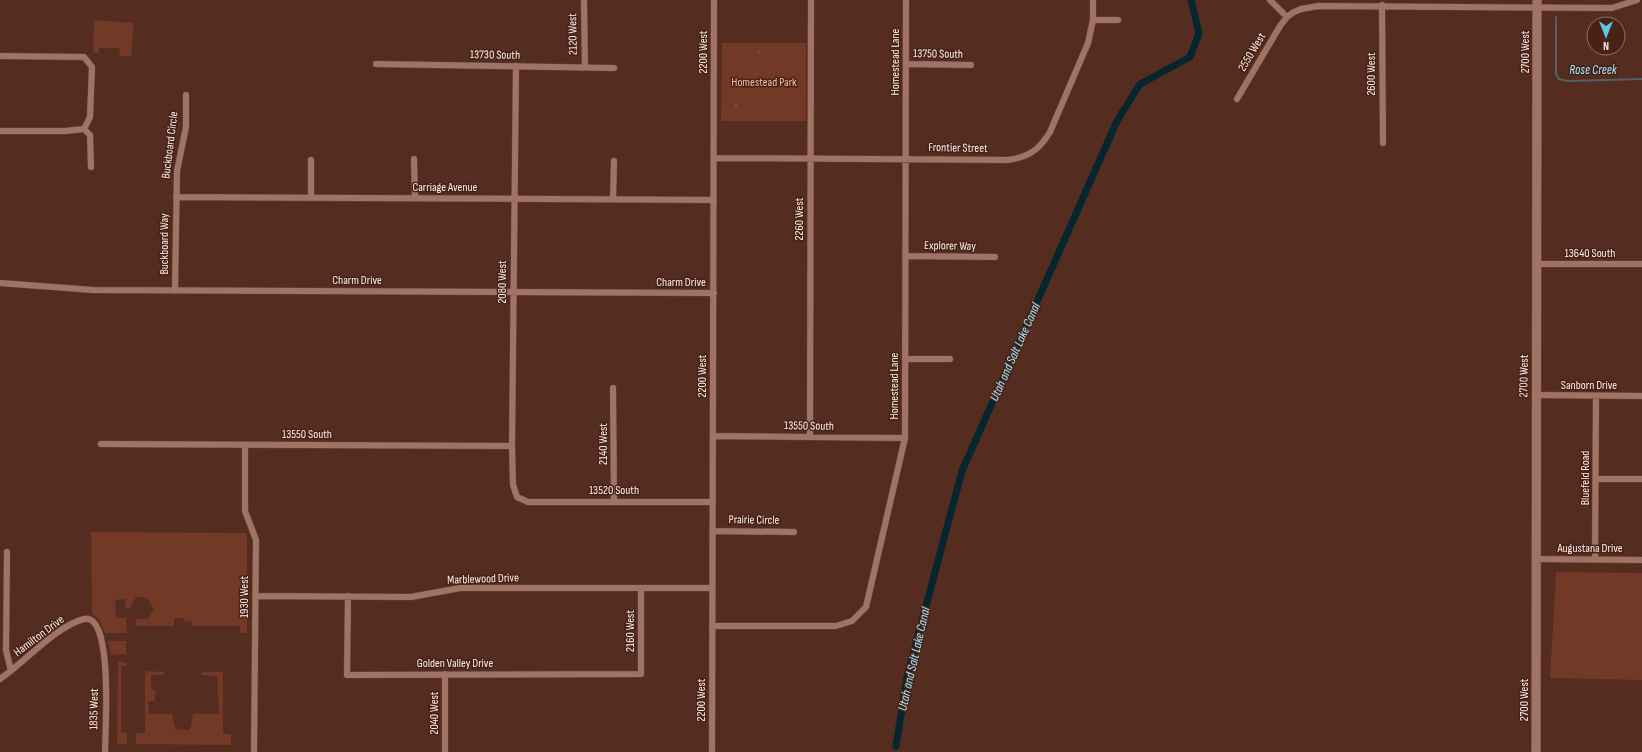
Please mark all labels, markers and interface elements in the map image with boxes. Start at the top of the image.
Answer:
street label: 2120 West [565,13,581,55]
north arrow [1586,16,1626,56]
street label: Homestead Lane [888,28,903,95]
street label: 2200 West [696,30,711,73]
street label: 2550 West [1235,30,1269,74]
street label: 2700 West [1518,30,1533,73]
text: N [1603,39,1609,52]
street label: 13750 South [913,46,963,62]
street label: 13730 South [470,47,520,63]
street label: 2600 West [1364,52,1379,96]
water label: Rose Creek [1569,62,1618,78]
park label: Homestead Park [731,75,797,90]
street label: Buckboard Circle [158,110,182,179]
street label: Frontier Street [928,140,988,156]
street label: Carriage Avenue [413,180,478,195]
street label: 2260 West [792,197,807,240]
street label: Buckboard Way [157,213,172,275]
street label: Explorer Way [924,238,976,254]
street label: 13640 South [1565,246,1615,261]
street label: 2080 West [495,260,510,304]
street label: Charm Drive [332,273,382,288]
street label: Charm Drive [656,275,706,290]
water label: Utah and Salt Lake Canal [986,300,1044,404]
street label: Homestead Lane [887,352,902,419]
street label: 2200 West [695,354,710,397]
street label: 2700 West [1516,354,1532,397]
street label: Sanborn Drive [1561,378,1617,393]
street label: 13550 South [784,418,834,434]
street label: 2140 West [596,423,611,465]
street label: 13550 South [282,427,332,442]
street label: Bluefeld Road [1578,451,1593,505]
street label: 13520 South [589,483,639,498]
street label: Prairie Circle [728,512,780,528]
street label: Augustana Drive [1556,541,1623,556]
street label: Marblewood Drive [447,570,519,588]
street label: 1930 West [237,576,252,618]
water label: Utah and Salt Lake Canal [894,605,934,712]
street label: 2160 West [623,610,638,652]
street label: Hamilton Drive [11,612,67,660]
street label: Golden Valley Drive [417,656,493,671]
street label: 2200 West [694,678,709,721]
street label: 2700 West [1517,678,1532,721]
street label: 1835 West [86,688,102,730]
street label: 2040 West [427,691,442,734]

